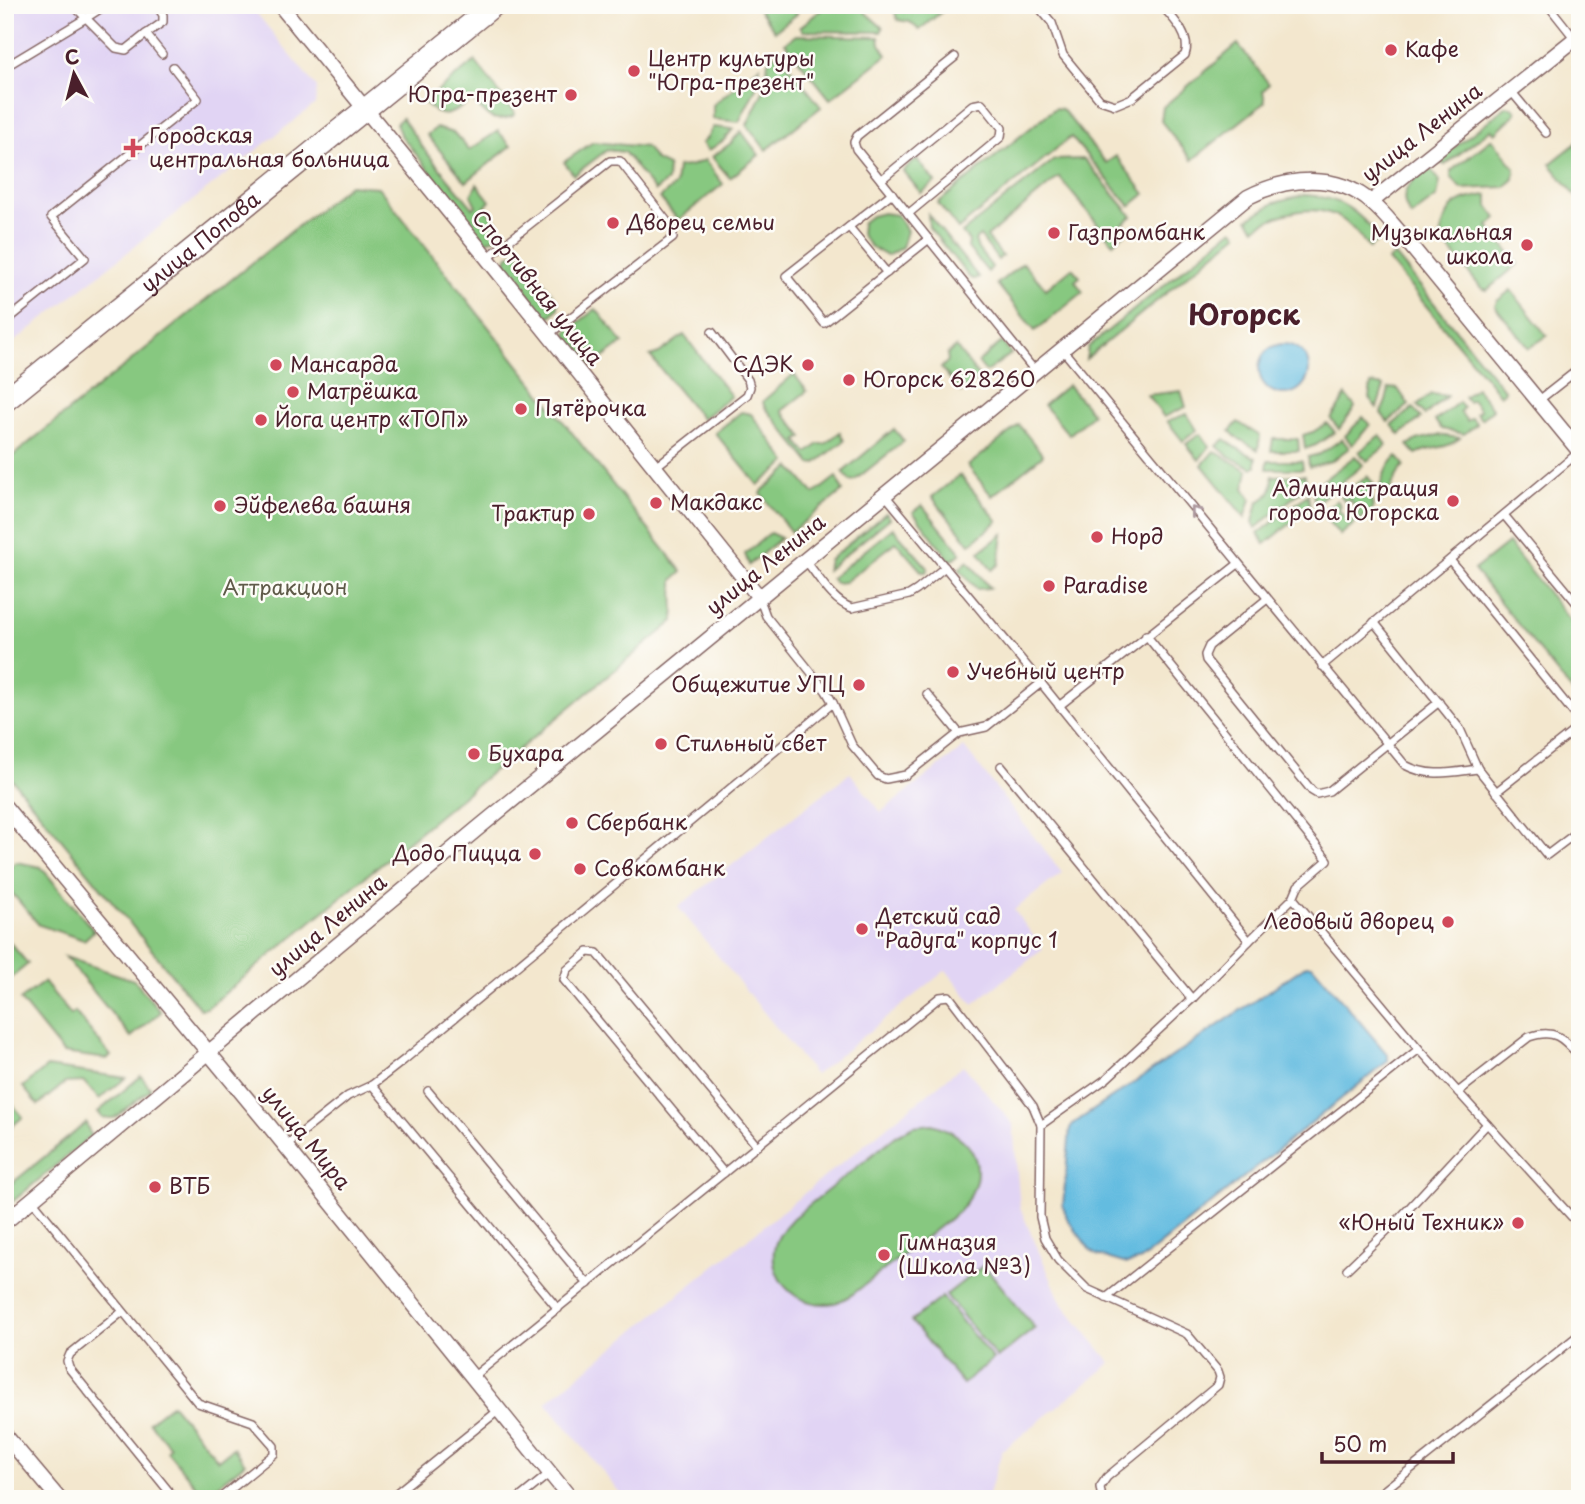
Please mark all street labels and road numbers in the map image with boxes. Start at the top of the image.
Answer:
street label: улица Ленина [1354,73,1489,189]
street label: улица Попова [133,183,266,299]
street label: Спортивная улица [465,202,612,372]
street label: улица Ленина [698,505,832,622]
street label: улица Ленина [261,865,393,984]
street label: улица Мира [255,1078,360,1197]

